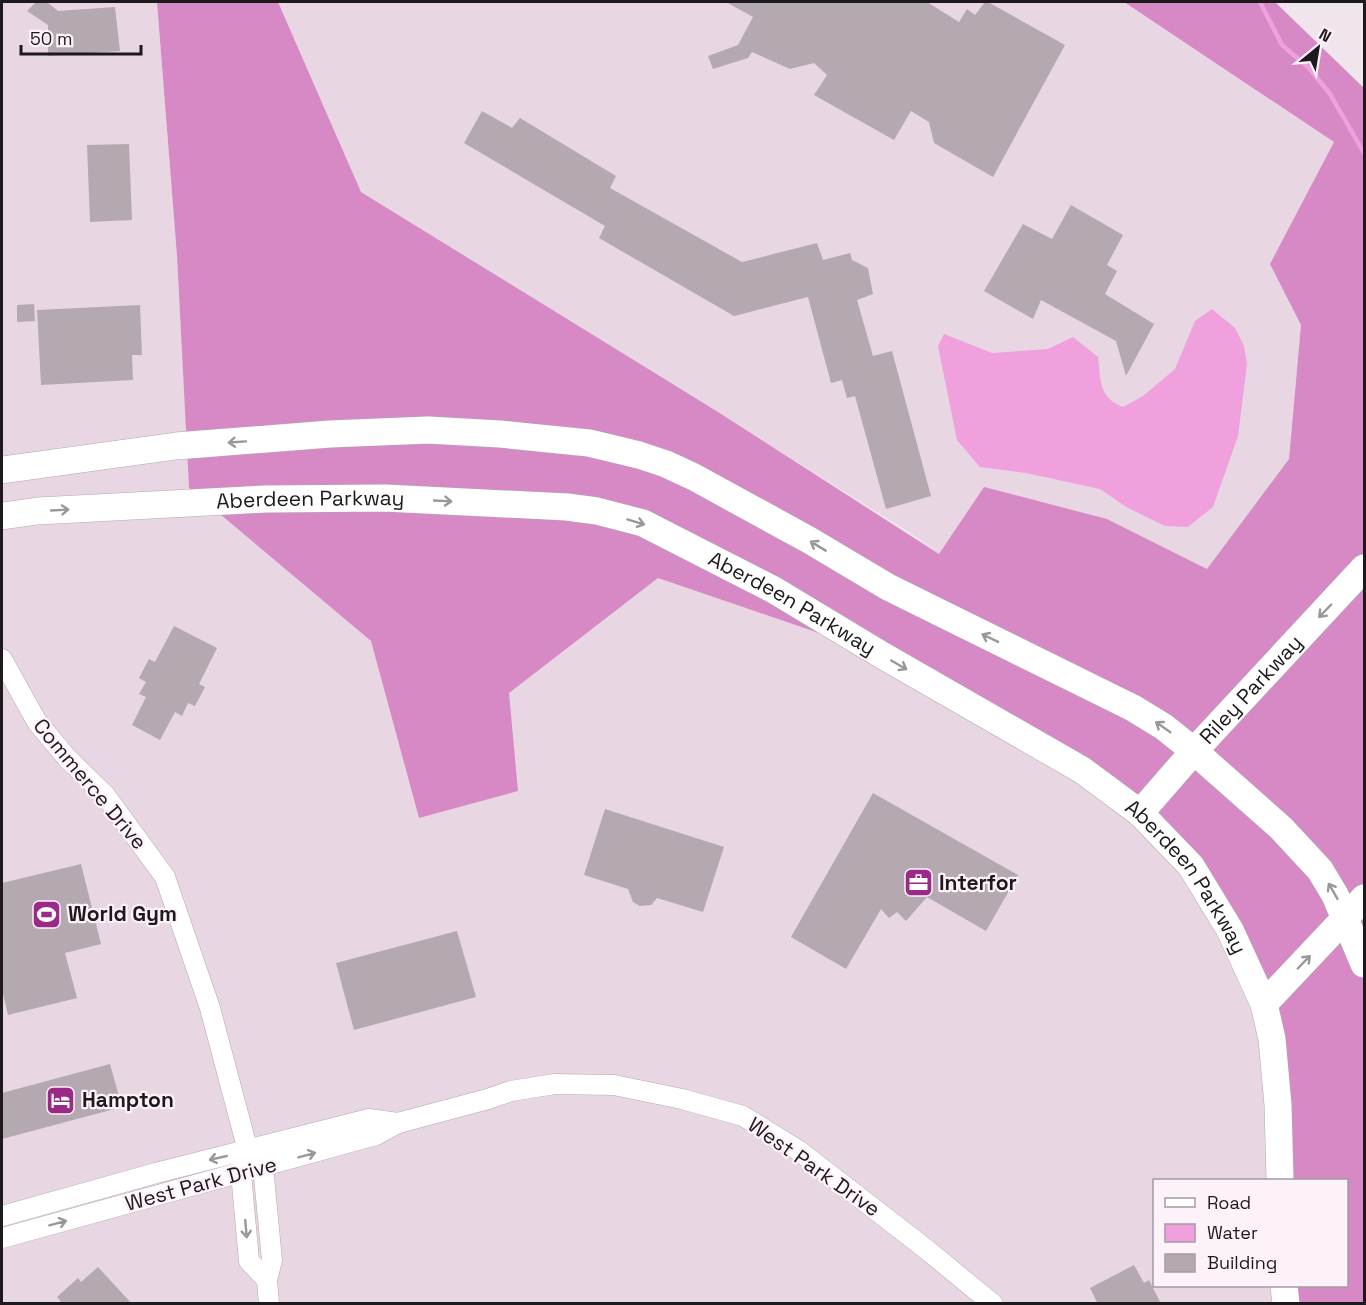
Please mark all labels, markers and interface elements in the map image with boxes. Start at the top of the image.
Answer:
scale bar [21,18,141,56]
north arrow [1288,18,1348,78]
text: N [1315,24,1335,47]
text: 50 m [30,27,72,50]
one-way arrow [227,436,247,447]
street label: Aberdeen Parkway [215,484,405,515]
one-way arrow [433,495,453,506]
one-way arrow [49,505,69,516]
one-way arrow [626,517,645,528]
one-way arrow [810,540,827,552]
street label: Aberdeen Parkway [704,545,881,661]
one-way arrow [1318,603,1332,618]
street label: Riley Parkway [1193,629,1308,749]
one-way arrow [982,631,1000,643]
one-way arrow [891,660,908,672]
street label: Commerce Drive [28,712,153,855]
one-way arrow [1156,721,1172,733]
street label: Aberdeen Parkway [1120,793,1253,958]
office icon: Interfor [902,867,934,899]
place label: Interfor [939,869,1017,896]
one-way arrow [1327,883,1339,900]
sports icon: World Gym [31,898,63,930]
place label: World Gym [68,900,177,927]
one-way arrow [1297,955,1312,970]
hotel icon: Hampton [45,1084,77,1116]
place label: Hampton [82,1086,174,1113]
street label: West Park Drive [743,1111,886,1222]
one-way arrow [297,1148,316,1160]
street label: West Park Drive [122,1150,280,1217]
one-way arrow [209,1153,228,1165]
legend [1153,1179,1348,1287]
text: Road [1207,1191,1251,1214]
one-way arrow [48,1217,67,1228]
one-way arrow [241,1219,252,1239]
text: Water [1207,1221,1258,1244]
text: Building [1207,1251,1277,1274]

